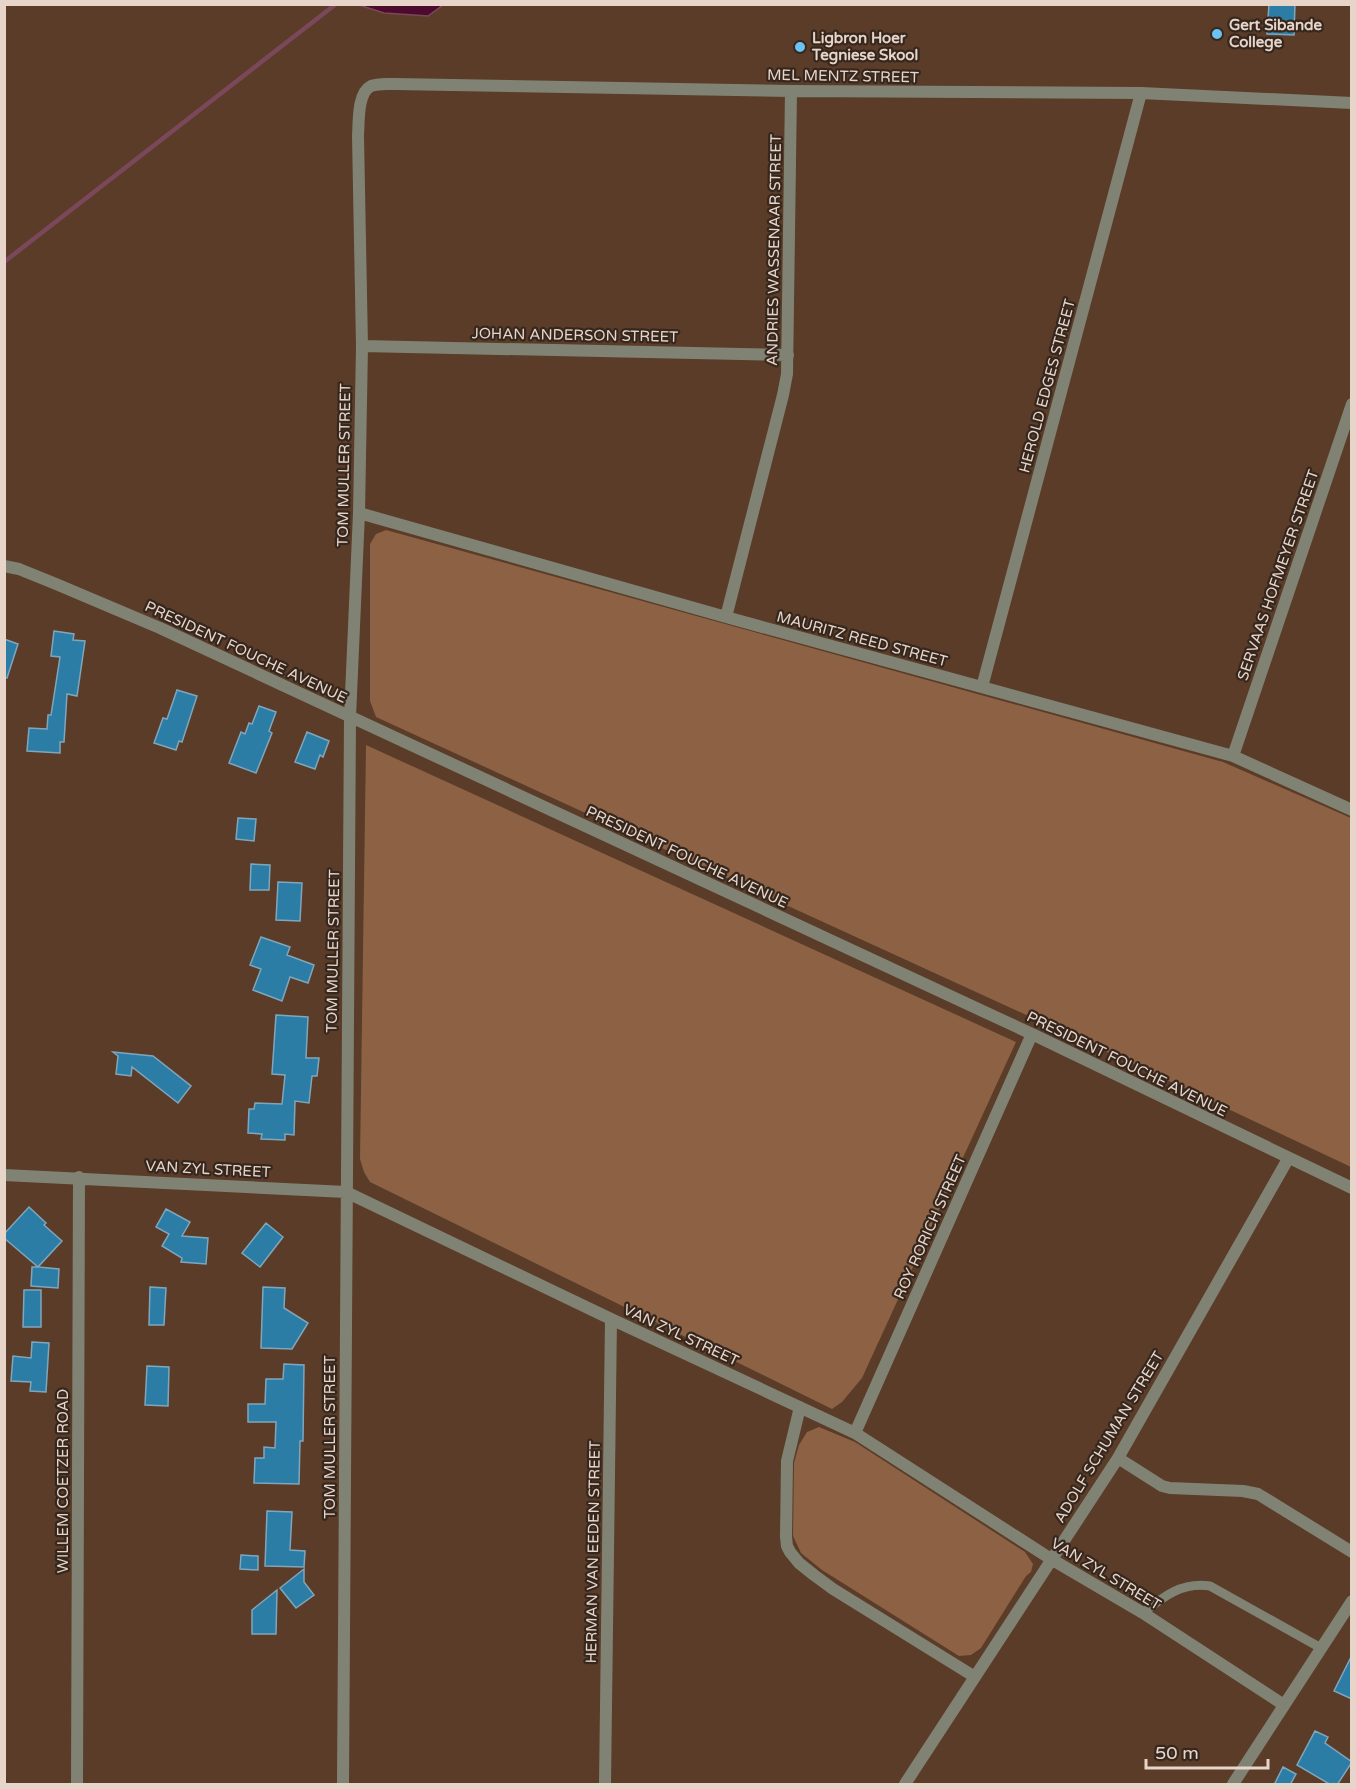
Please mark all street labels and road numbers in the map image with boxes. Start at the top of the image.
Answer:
street label: MEL MENTZ STREET [767,66,919,86]
street label: ANDRIES WASSENAAR STREET [763,134,785,366]
street label: HEROLD EDGES STREET [1015,297,1079,475]
street label: JOHAN ANDERSON STREET [472,324,678,346]
street label: TOM MULLER STREET [334,383,354,547]
street label: SERVAAS HOFMEYER STREET [1233,467,1323,683]
street label: PRESIDENT FOUCHE AVENUE [142,597,350,707]
street label: MAURITZ REED STREET [775,608,949,670]
street label: PRESIDENT FOUCHE AVENUE [583,802,791,912]
street label: TOM MULLER STREET [323,869,343,1033]
street label: PRESIDENT FOUCHE AVENUE [1024,1008,1230,1120]
street label: ROY RORICH STREET [890,1152,970,1302]
street label: VAN ZYL STREET [145,1157,271,1181]
street label: VAN ZYL STREET [620,1300,742,1370]
street label: ADOLF SCHUMAN STREET [1051,1348,1167,1526]
street label: TOM MULLER STREET [321,1355,339,1519]
street label: WILLEM COETZER ROAD [54,1389,72,1573]
street label: HERMAN VAN EEDEN STREET [582,1440,604,1664]
street label: VAN ZYL STREET [1048,1534,1164,1614]

